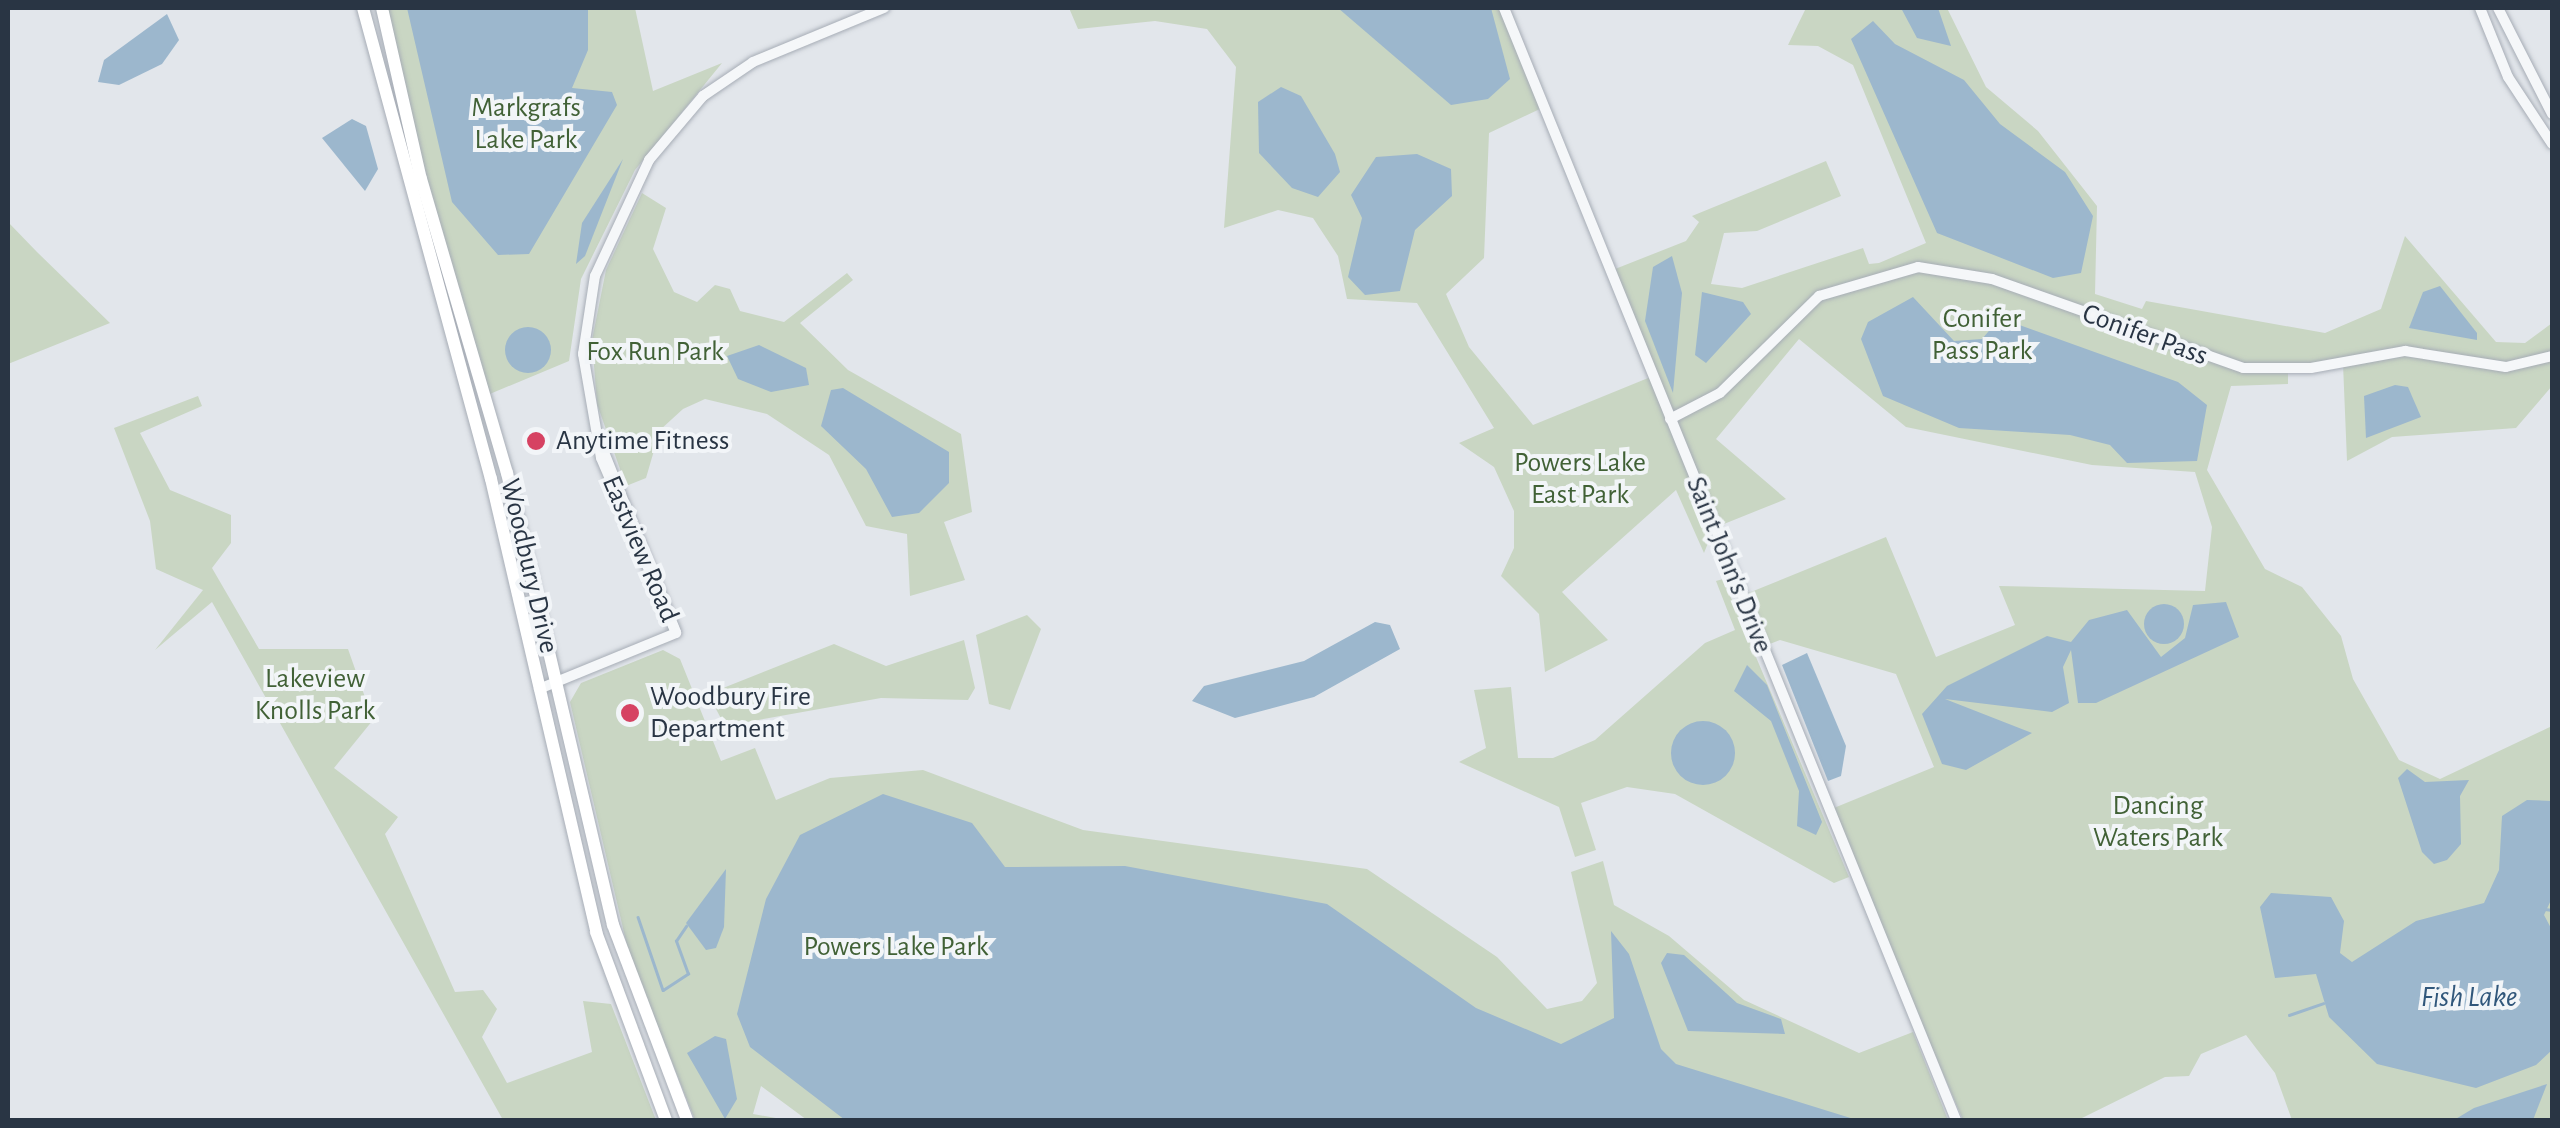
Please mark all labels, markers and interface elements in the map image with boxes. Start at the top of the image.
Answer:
park label: Markgrafs Lake Park [471,91,581,157]
street label: Conifer Pass [2078,297,2212,373]
park label: Conifer Pass Park [1932,302,2032,368]
park label: Fox Run Park [586,335,724,369]
place label: Anytime Fitness [556,424,729,458]
marker: Anytime Fitness [525,430,547,452]
park label: Powers Lake East Park [1514,446,1646,512]
street label: Eastview Road [594,471,686,627]
street label: Saint John's Drive [1678,472,1780,658]
street label: Woodbury Drive [493,475,565,657]
park label: Lakeview Knolls Park [255,662,375,728]
place label: Woodbury Fire Department [650,680,811,746]
marker: Woodbury Fire Department [619,702,641,724]
park label: Dancing Waters Park [2093,789,2223,855]
park label: Powers Lake Park [804,930,988,964]
water label: Fish Lake [2421,979,2517,1015]

